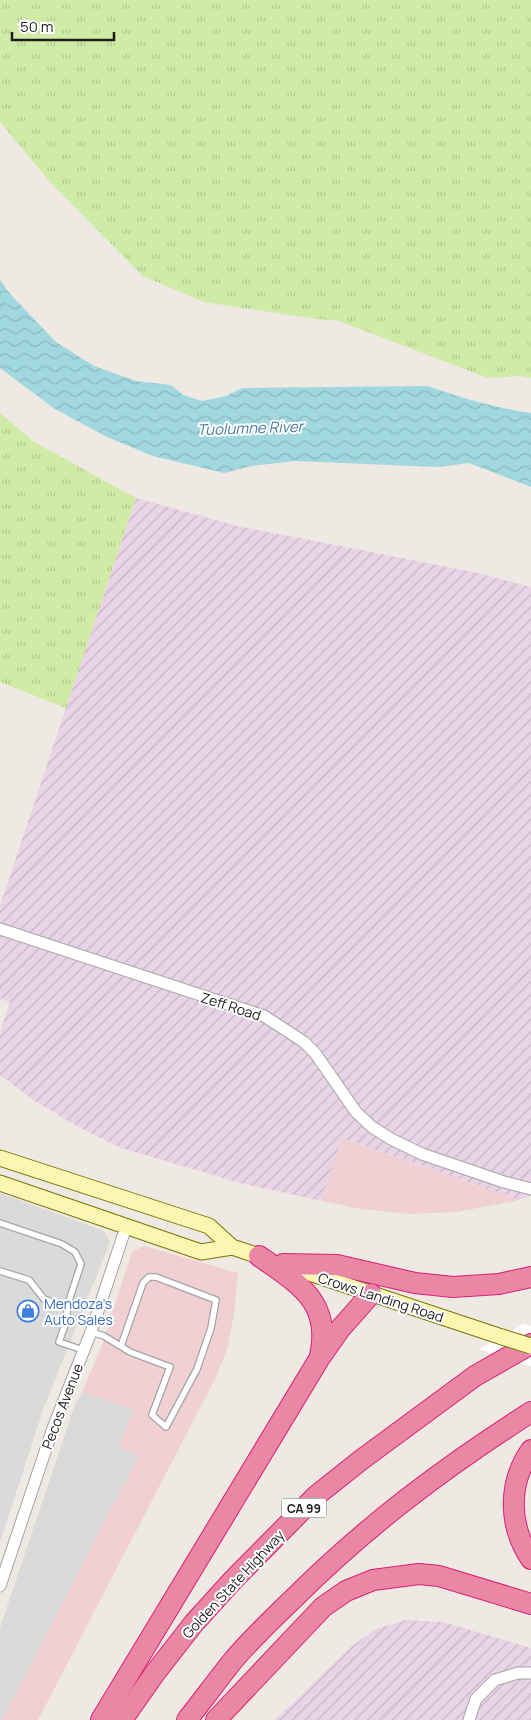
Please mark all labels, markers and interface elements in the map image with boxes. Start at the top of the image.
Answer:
scale bar [12,10,115,42]
text: 50 m [20,16,54,37]
water label: Tuolumne River [197,416,306,440]
street label: Zeff Road [199,987,263,1025]
street label: Crows Landing Road [316,1268,446,1326]
place label: Mendoza's Auto Sales [44,1294,113,1329]
shop icon: Mendoza's Auto Sales [16,1299,40,1323]
street label: Pecos Avenue [37,1360,87,1452]
road number: CA 99 [282,1499,326,1518]
street label: Golden State Highway [178,1525,289,1642]

